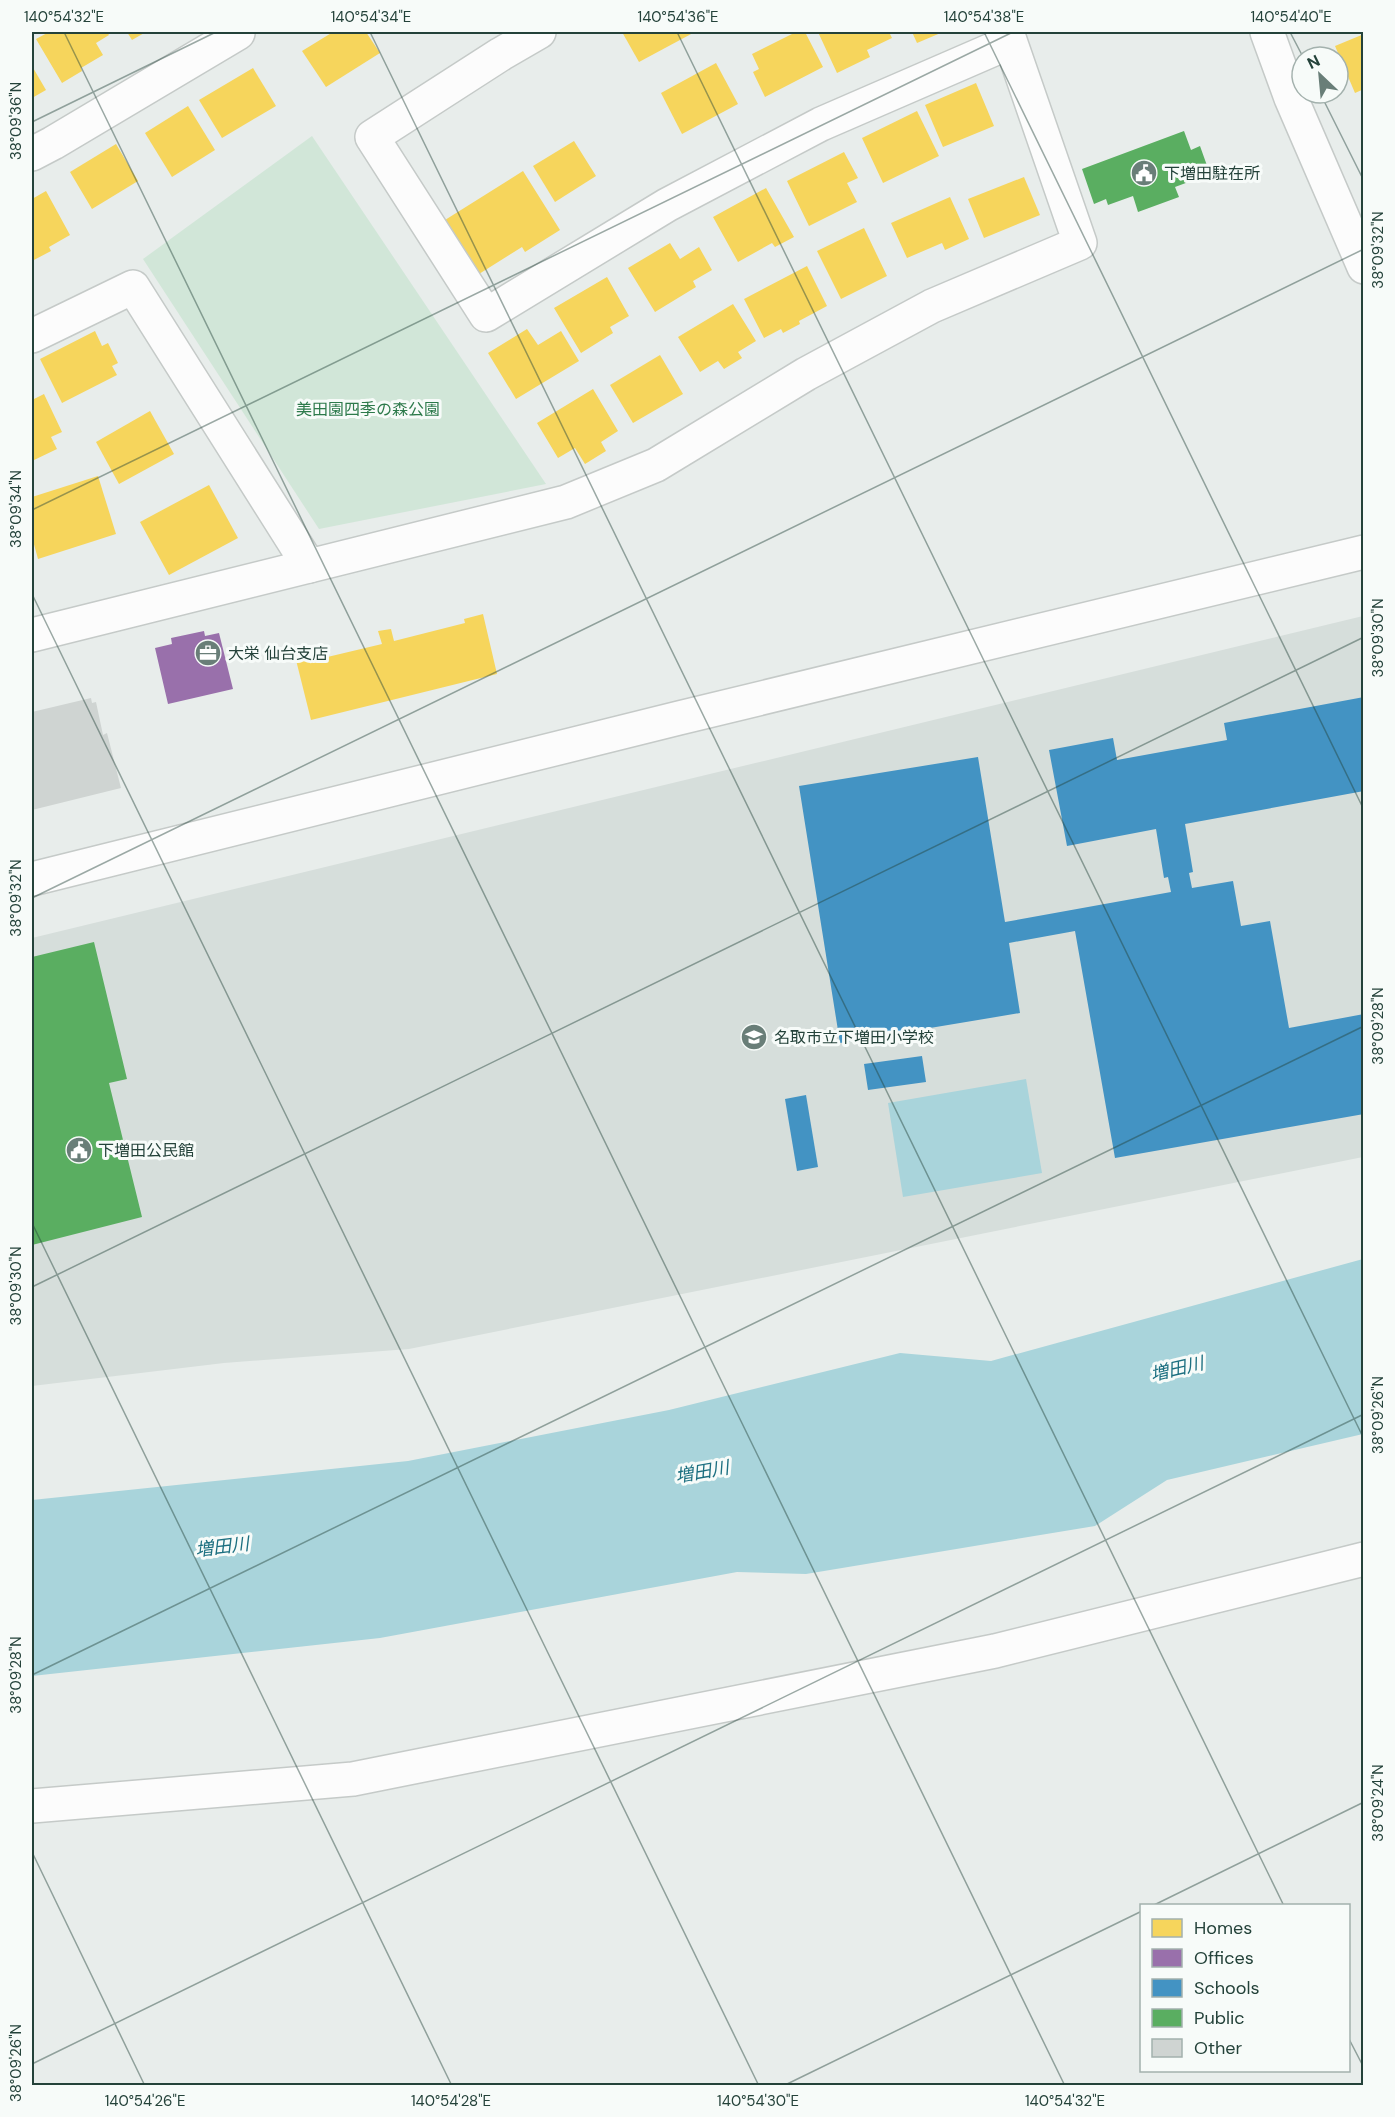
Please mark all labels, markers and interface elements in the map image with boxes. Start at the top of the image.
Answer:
text: 140°54'32"E [24,7,104,27]
text: 140°54'34"E [331,7,411,27]
text: 140°54'36"E [638,7,718,27]
text: 140°54'38"E [944,7,1024,27]
text: 140°54'40"E [1250,7,1332,27]
north arrow [1290,45,1350,105]
text: N [1304,50,1323,74]
text: 38°09'36"N [6,82,26,160]
public building icon: 下増田駐在所 [1129,158,1159,188]
place label: 下増田駐在所 [1164,163,1260,184]
text: 38°09'32"N [1368,211,1388,289]
park label: 美田園四季の森公園 [296,399,440,420]
text: 38°09'34"N [6,470,26,548]
text: 38°09'30"N [1368,598,1388,678]
office icon: 大栄 仙台支店 [193,638,223,668]
place label: 大栄 仙台支店 [228,643,328,664]
text: 38°09'32"N [6,859,26,937]
text: 38°09'28"N [1368,987,1388,1065]
school or university icon: 名取市立下増田小学校 [739,1022,769,1052]
place label: 名取市立下増田小学校 [774,1027,934,1048]
public building icon: 下増田公民館 [64,1135,94,1165]
place label: 下増田公民館 [98,1140,194,1161]
text: 38°09'30"N [6,1246,26,1326]
water label: 増田川 [1148,1351,1208,1387]
text: 38°09'26"N [1368,1376,1388,1454]
water label: 増田川 [673,1455,733,1489]
water label: 増田川 [194,1532,252,1562]
text: 38°09'28"N [6,1636,26,1714]
text: 38°09'24"N [1368,1764,1388,1842]
legend [1140,1904,1350,2072]
text: Homes [1194,1916,1252,1940]
text: Offices [1194,1946,1254,1970]
text: Schools [1194,1976,1259,2000]
text: Public [1194,2006,1245,2030]
text: 38°09'26"N [6,2024,26,2102]
text: Other [1194,2036,1243,2060]
text: 140°54'26"E [105,2091,185,2111]
text: 140°54'28"E [411,2091,491,2111]
text: 140°54'30"E [717,2091,799,2111]
text: 140°54'32"E [1025,2091,1105,2111]

